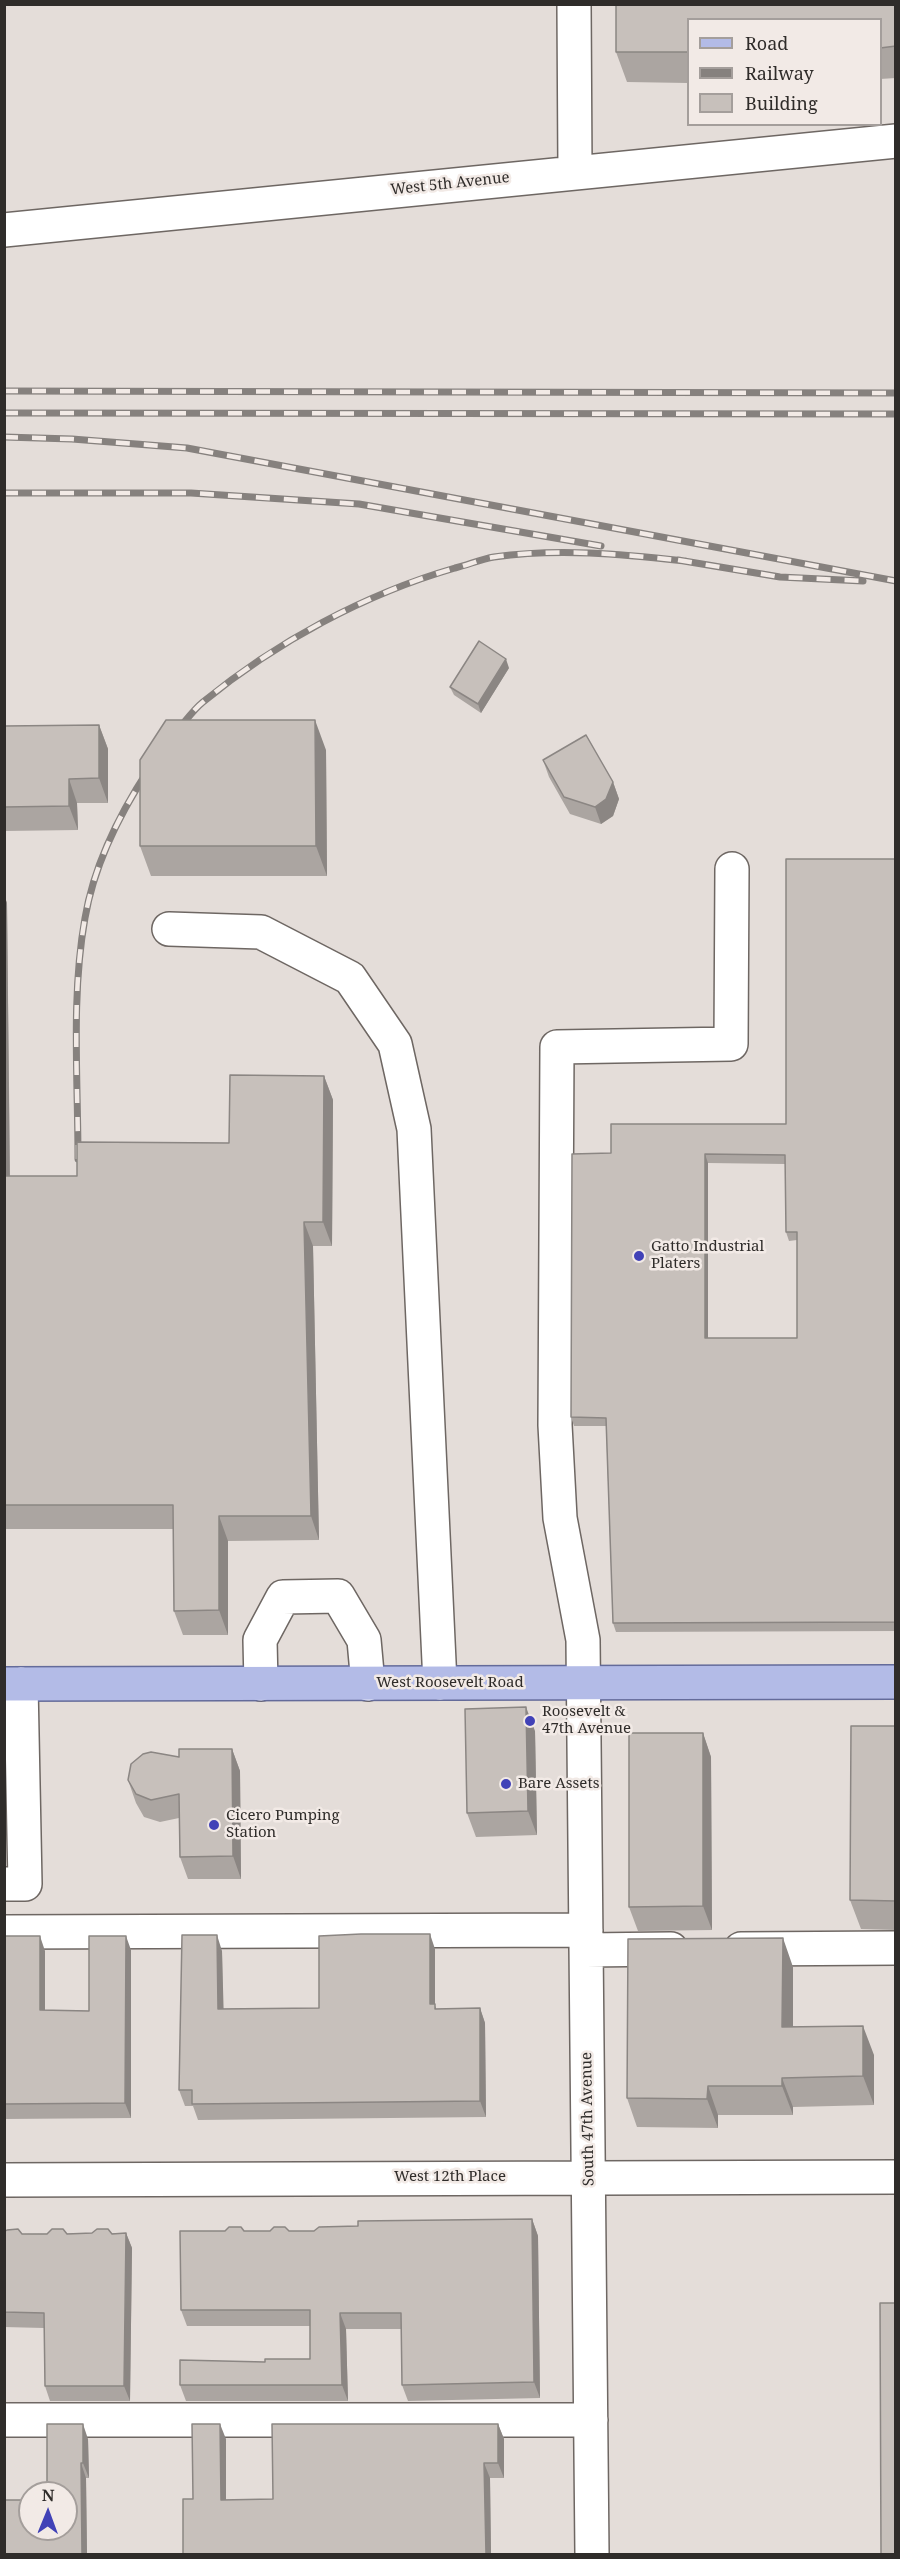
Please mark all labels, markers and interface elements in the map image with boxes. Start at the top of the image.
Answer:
legend [687,18,882,126]
text: Road [745,31,788,55]
text: Railway [745,61,814,85]
text: Building [745,91,818,115]
street label: West 5th Avenue [390,169,510,199]
place label: Gatto Industrial Platers [651,1238,764,1273]
marker: Gatto Industrial Platers [632,1249,646,1263]
street label: West Roosevelt Road [376,1674,524,1692]
place label: Roosevelt & 47th Avenue [542,1703,631,1738]
marker: Roosevelt & 47th Avenue [523,1714,537,1728]
place label: Bare Assets [518,1775,599,1793]
marker: Bare Assets [499,1777,513,1791]
place label: Cicero Pumping Station [226,1807,340,1842]
marker: Cicero Pumping Station [207,1818,221,1832]
street label: South 47th Avenue [578,2052,598,2186]
street label: West 12th Place [394,2168,506,2186]
north arrow [18,2481,78,2541]
text: N [42,2484,55,2506]

